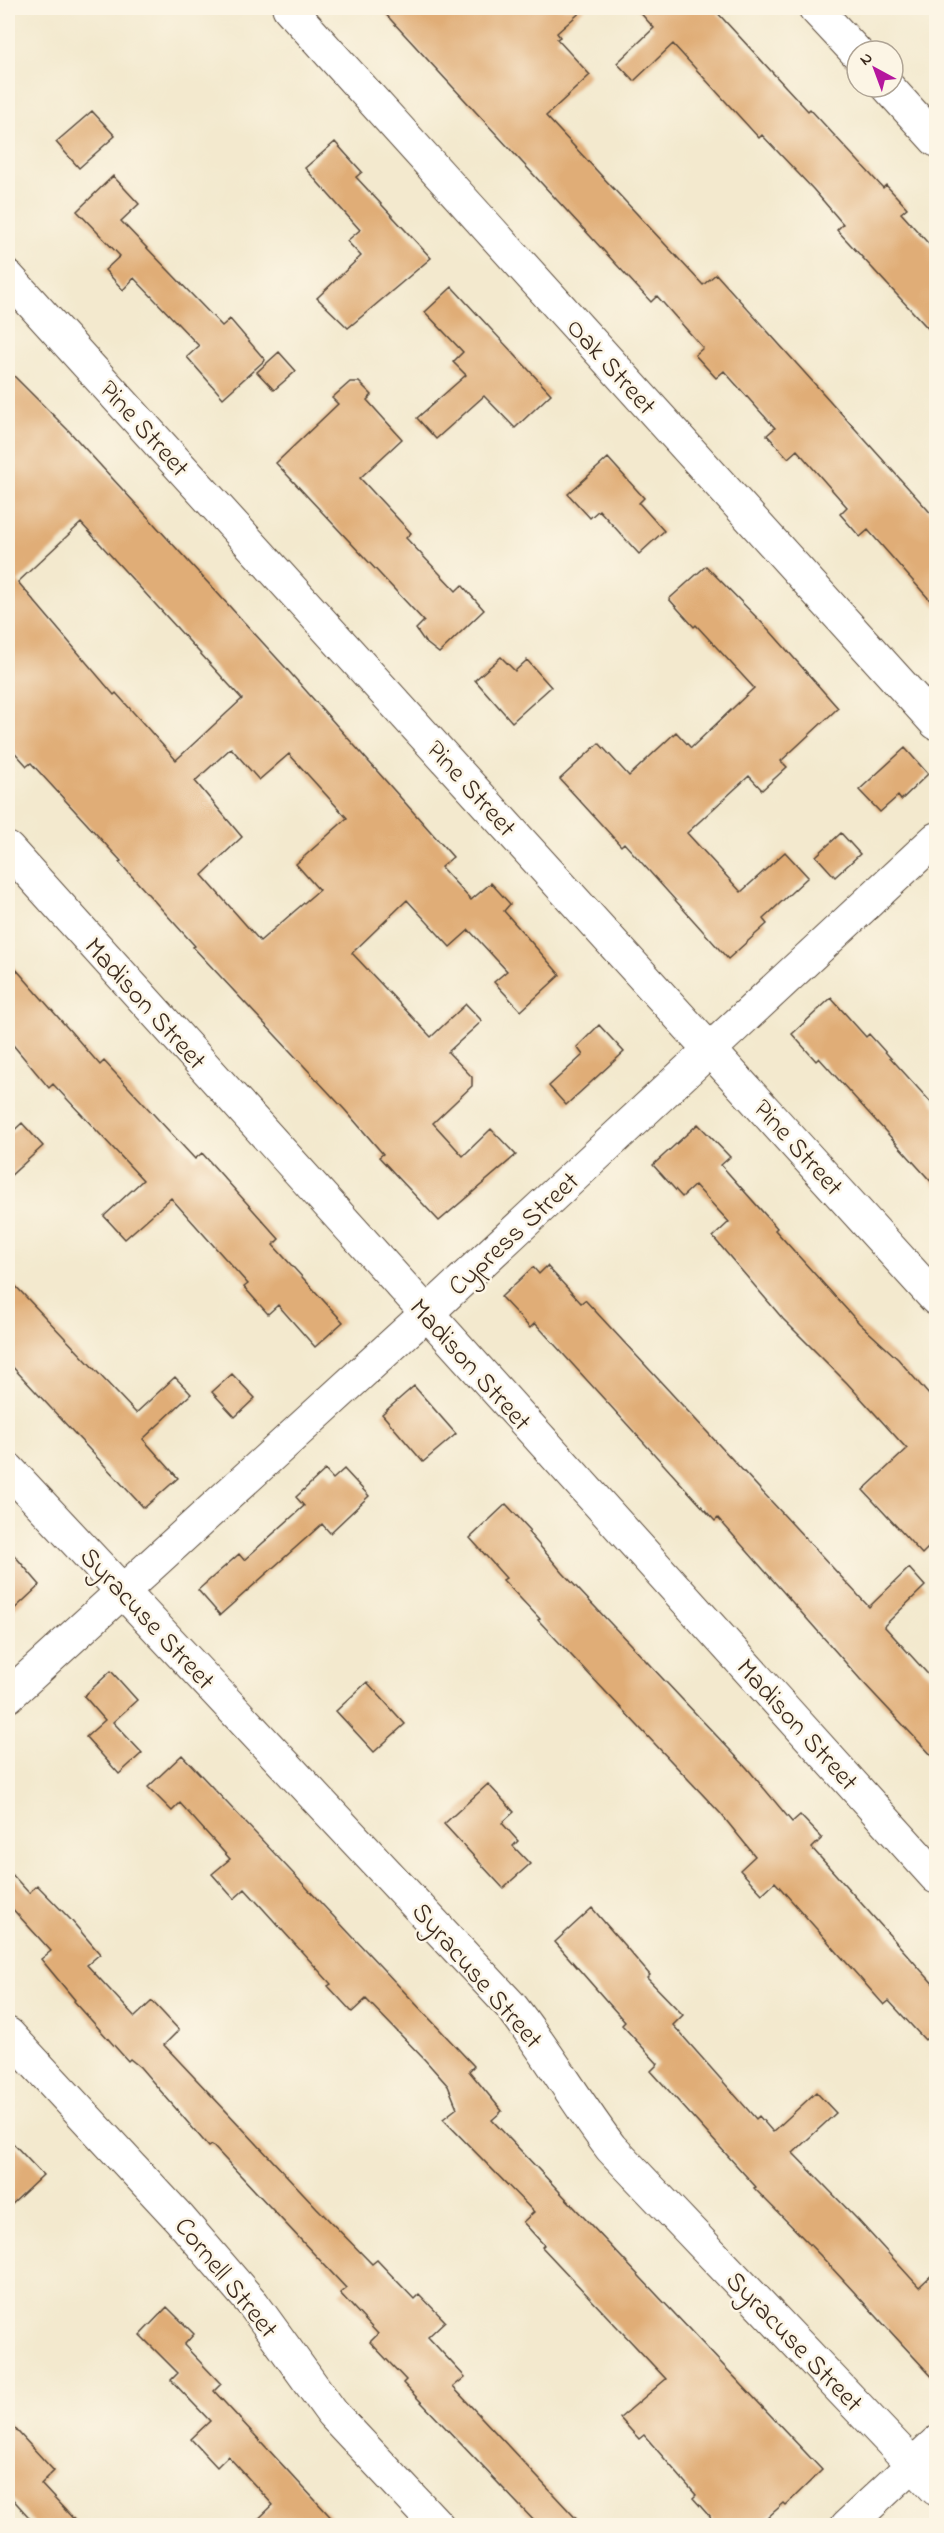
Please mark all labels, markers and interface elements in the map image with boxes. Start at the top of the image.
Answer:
north arrow [845,39,905,99]
text: N [855,46,879,72]
street label: Oak Street [556,310,664,425]
street label: Pine Street [89,372,197,487]
street label: Pine Street [416,732,524,847]
street label: Madison Street [74,930,214,1080]
street label: Pine Street [743,1091,851,1206]
street label: Cypress Street [440,1164,589,1306]
street label: Madison Street [399,1291,539,1441]
street label: Syracuse Street [69,1539,223,1700]
street label: Madison Street [726,1651,866,1801]
street label: Syracuse Street [401,1895,551,2059]
street label: Cornell Street [164,2209,286,2348]
street label: Syracuse Street [716,2263,871,2422]

